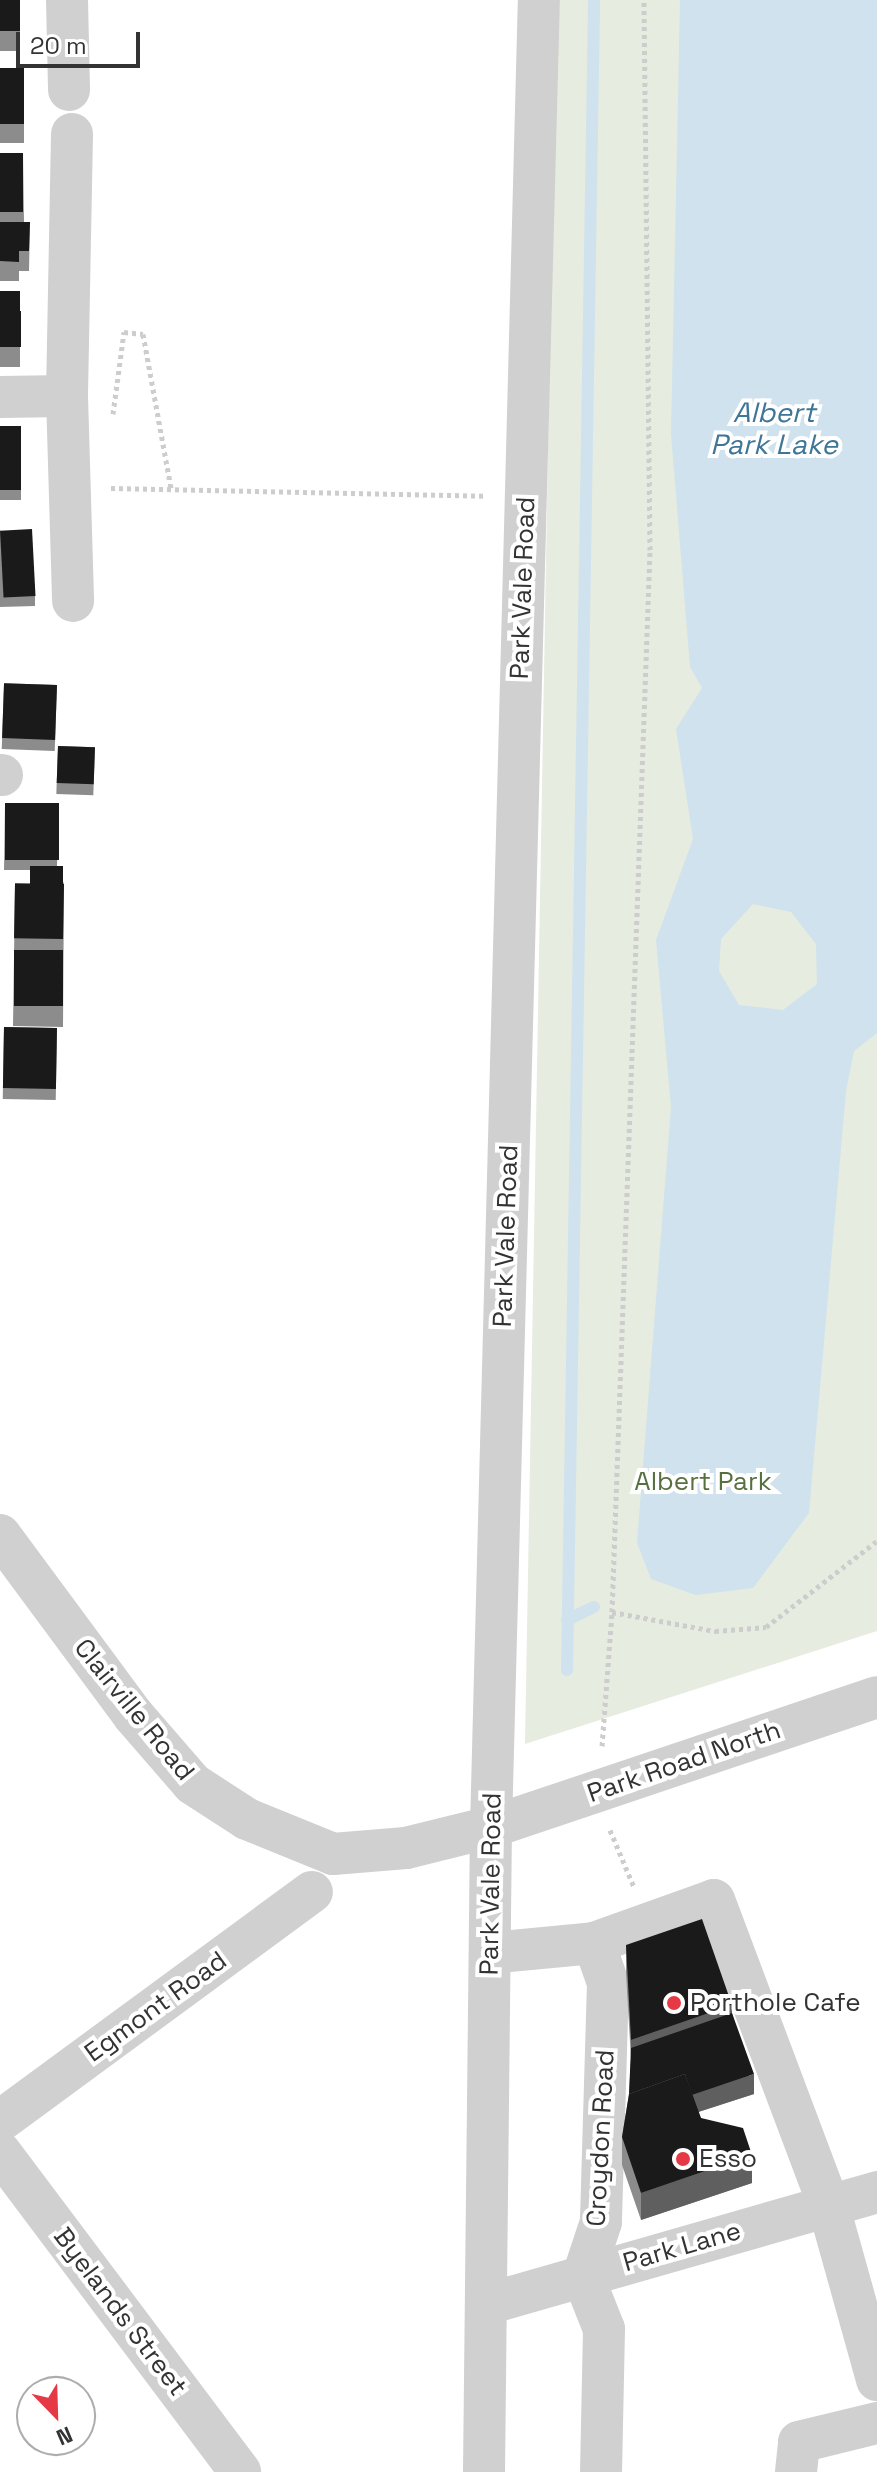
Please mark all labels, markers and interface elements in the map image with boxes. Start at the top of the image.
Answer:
scale bar [20,16,144,66]
text: 20 m [30,30,87,61]
water label: Albert Park Lake [710,395,838,461]
street label: Park Vale Road [504,496,542,680]
street label: Park Vale Road [487,1144,525,1328]
park label: Albert Park [634,1466,772,1498]
street label: Clairville Road [67,1633,201,1787]
street label: Park Road North [583,1714,785,1810]
street label: Park Vale Road [474,1792,508,1976]
street label: Egmont Road [79,1945,233,2069]
place label: Porthole Cafe [690,1987,861,2019]
marker: Porthole Cafe [665,1994,683,2012]
street label: Croydon Road [581,2049,621,2227]
place label: Esso [699,2143,757,2175]
marker: Esso [674,2150,692,2168]
street label: Park Lane [619,2215,745,2279]
street label: Byelands Street [47,2222,193,2402]
north arrow [16,2376,96,2456]
text: N [52,2420,77,2452]

